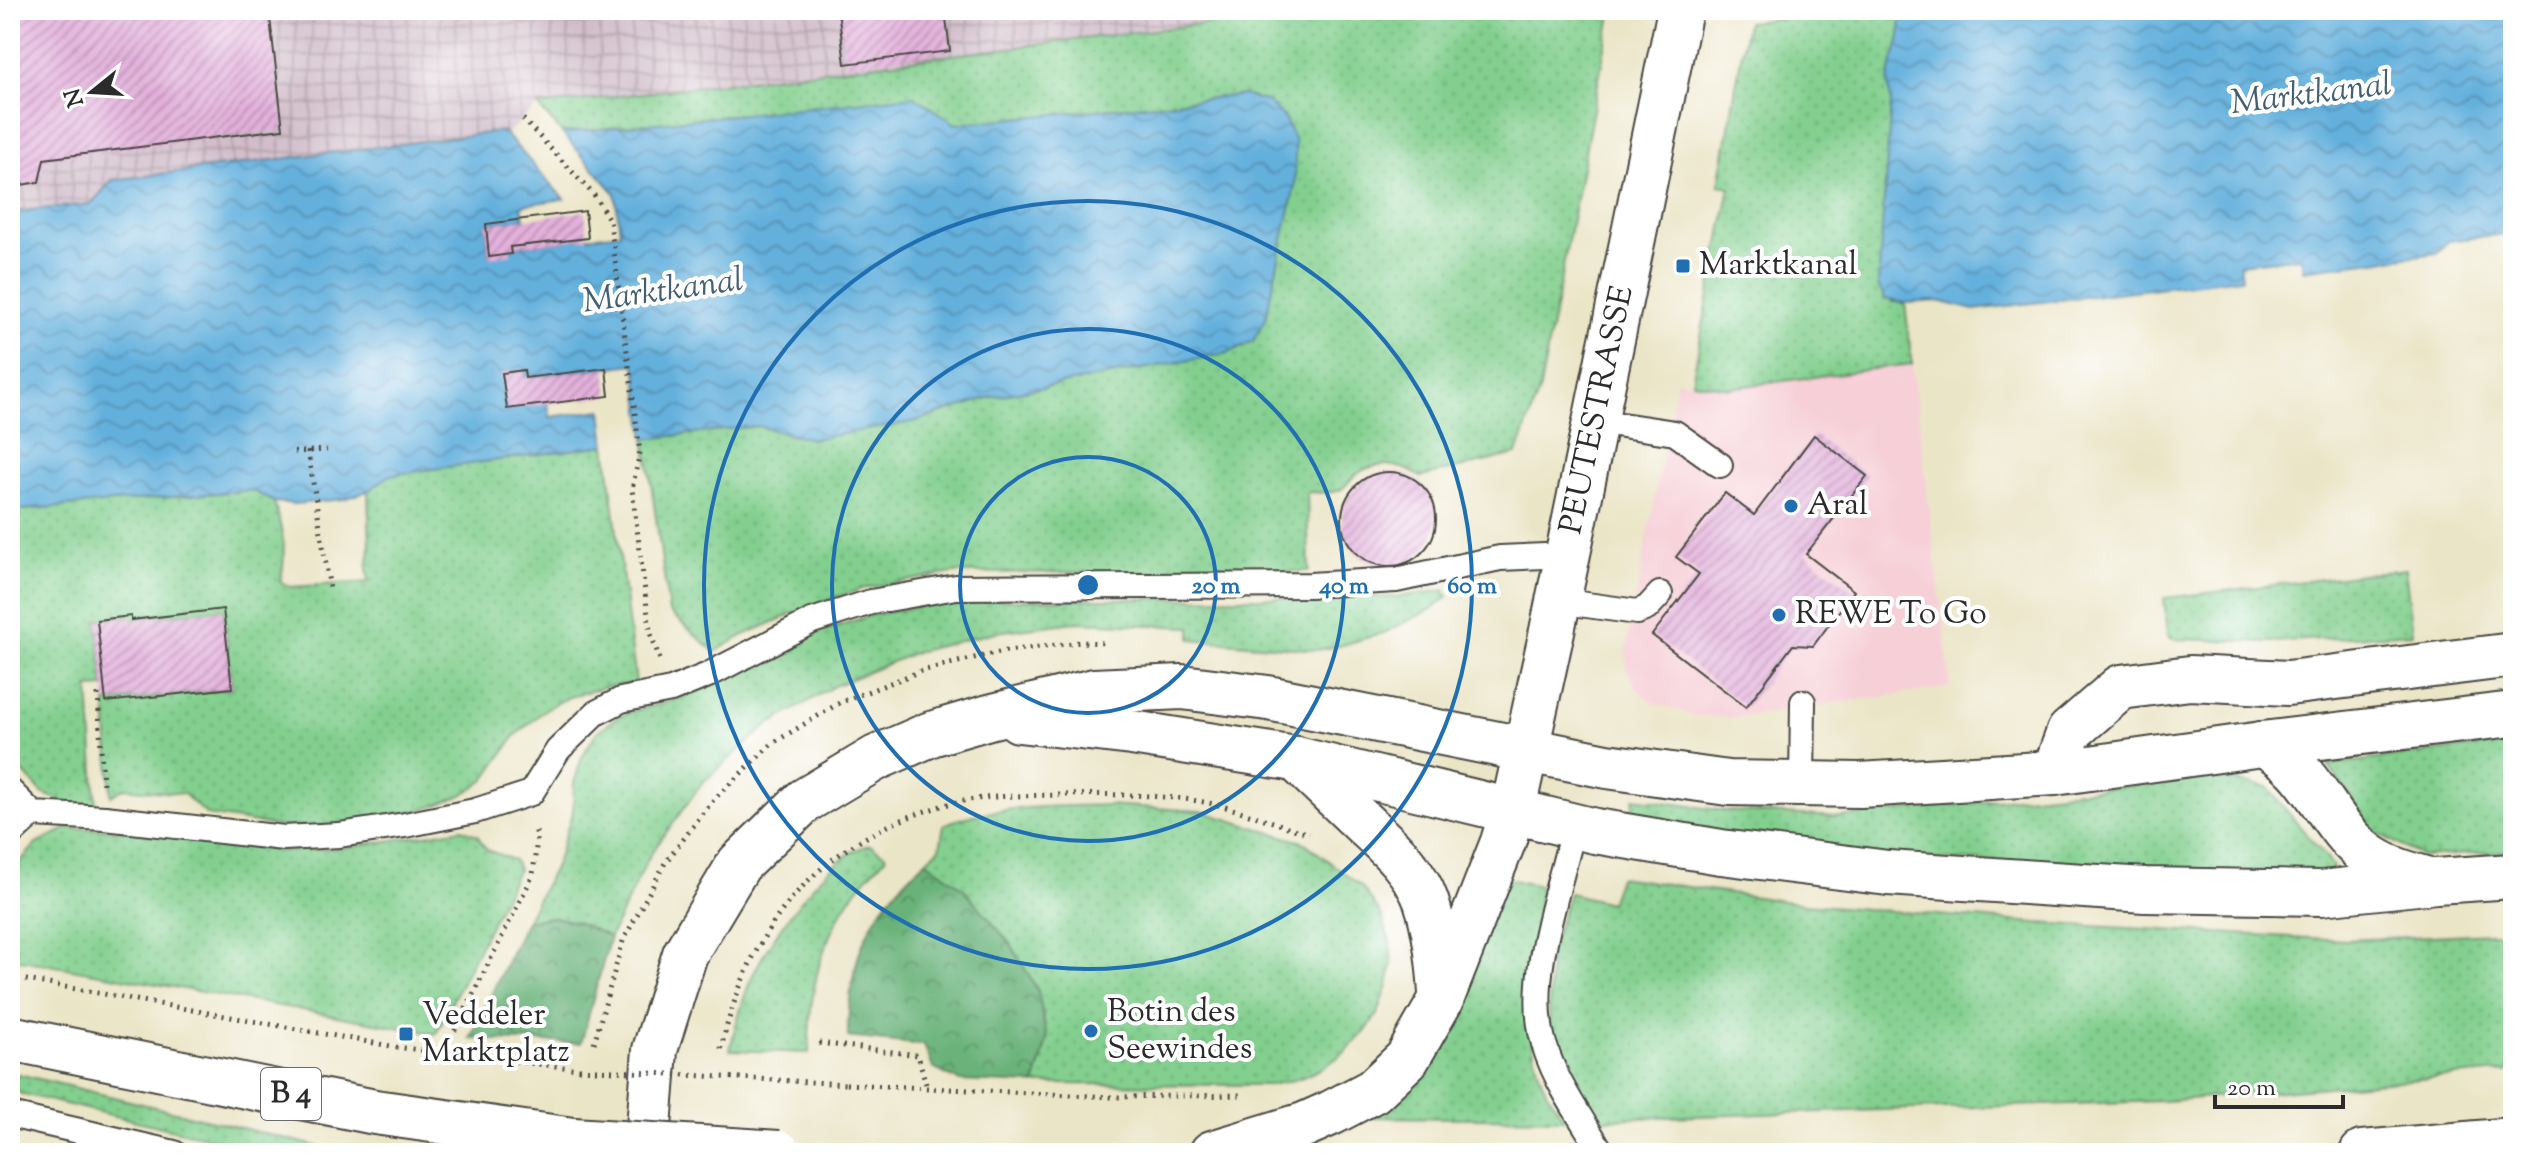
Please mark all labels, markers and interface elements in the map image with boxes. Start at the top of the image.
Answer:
north arrow [52,52,132,132]
water label: Marktkanal [2228,61,2394,129]
text: N [58,84,94,111]
place label: Marktkanal [1699,243,1857,289]
water label: Marktkanal [579,256,747,328]
marker: Marktkanal [1674,257,1692,275]
street label: PEUTESTRASSE [1549,282,1647,538]
place label: Aral [1807,483,1868,529]
marker: Aral [1782,497,1800,515]
text: 20 m [1192,570,1241,604]
text: 40 m [1318,570,1369,604]
text: 60 m [1447,570,1497,604]
centre of rings [1074,571,1102,599]
place label: REWE To Go [1795,592,1987,638]
marker: REWE To Go [1770,606,1788,624]
place label: Botin des Seewindes [1107,990,1252,1073]
place label: Veddeler Marktplatz [422,993,570,1076]
marker: Botin des Seewindes [1082,1022,1100,1040]
marker: Veddeler Marktplatz [397,1025,415,1043]
scale bar [2215,1059,2343,1109]
road number: B 4 [261,1068,321,1120]
text: 20 m [2227,1072,2276,1106]

